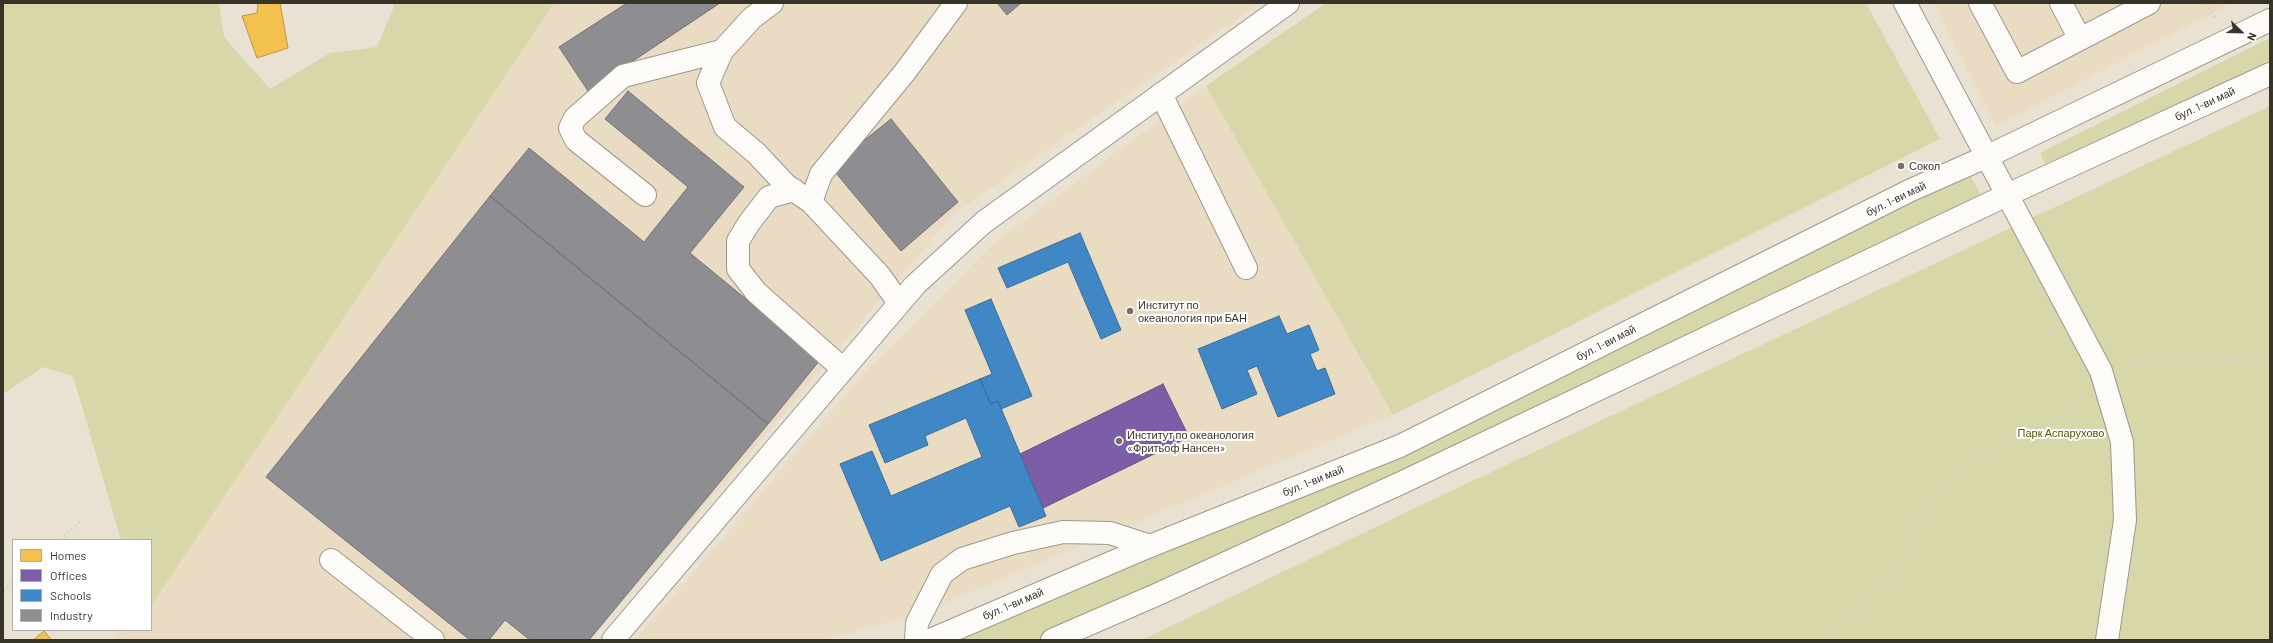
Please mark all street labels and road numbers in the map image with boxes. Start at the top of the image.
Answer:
street label: бул. 1-ви май [2173,84,2237,124]
street label: бул. 1-ви май [1864,179,1928,219]
street label: бул. 1-ви май [1574,322,1638,364]
street label: бул. 1-ви май [1280,463,1346,499]
street label: бул. 1-ви май [980,585,1046,623]

